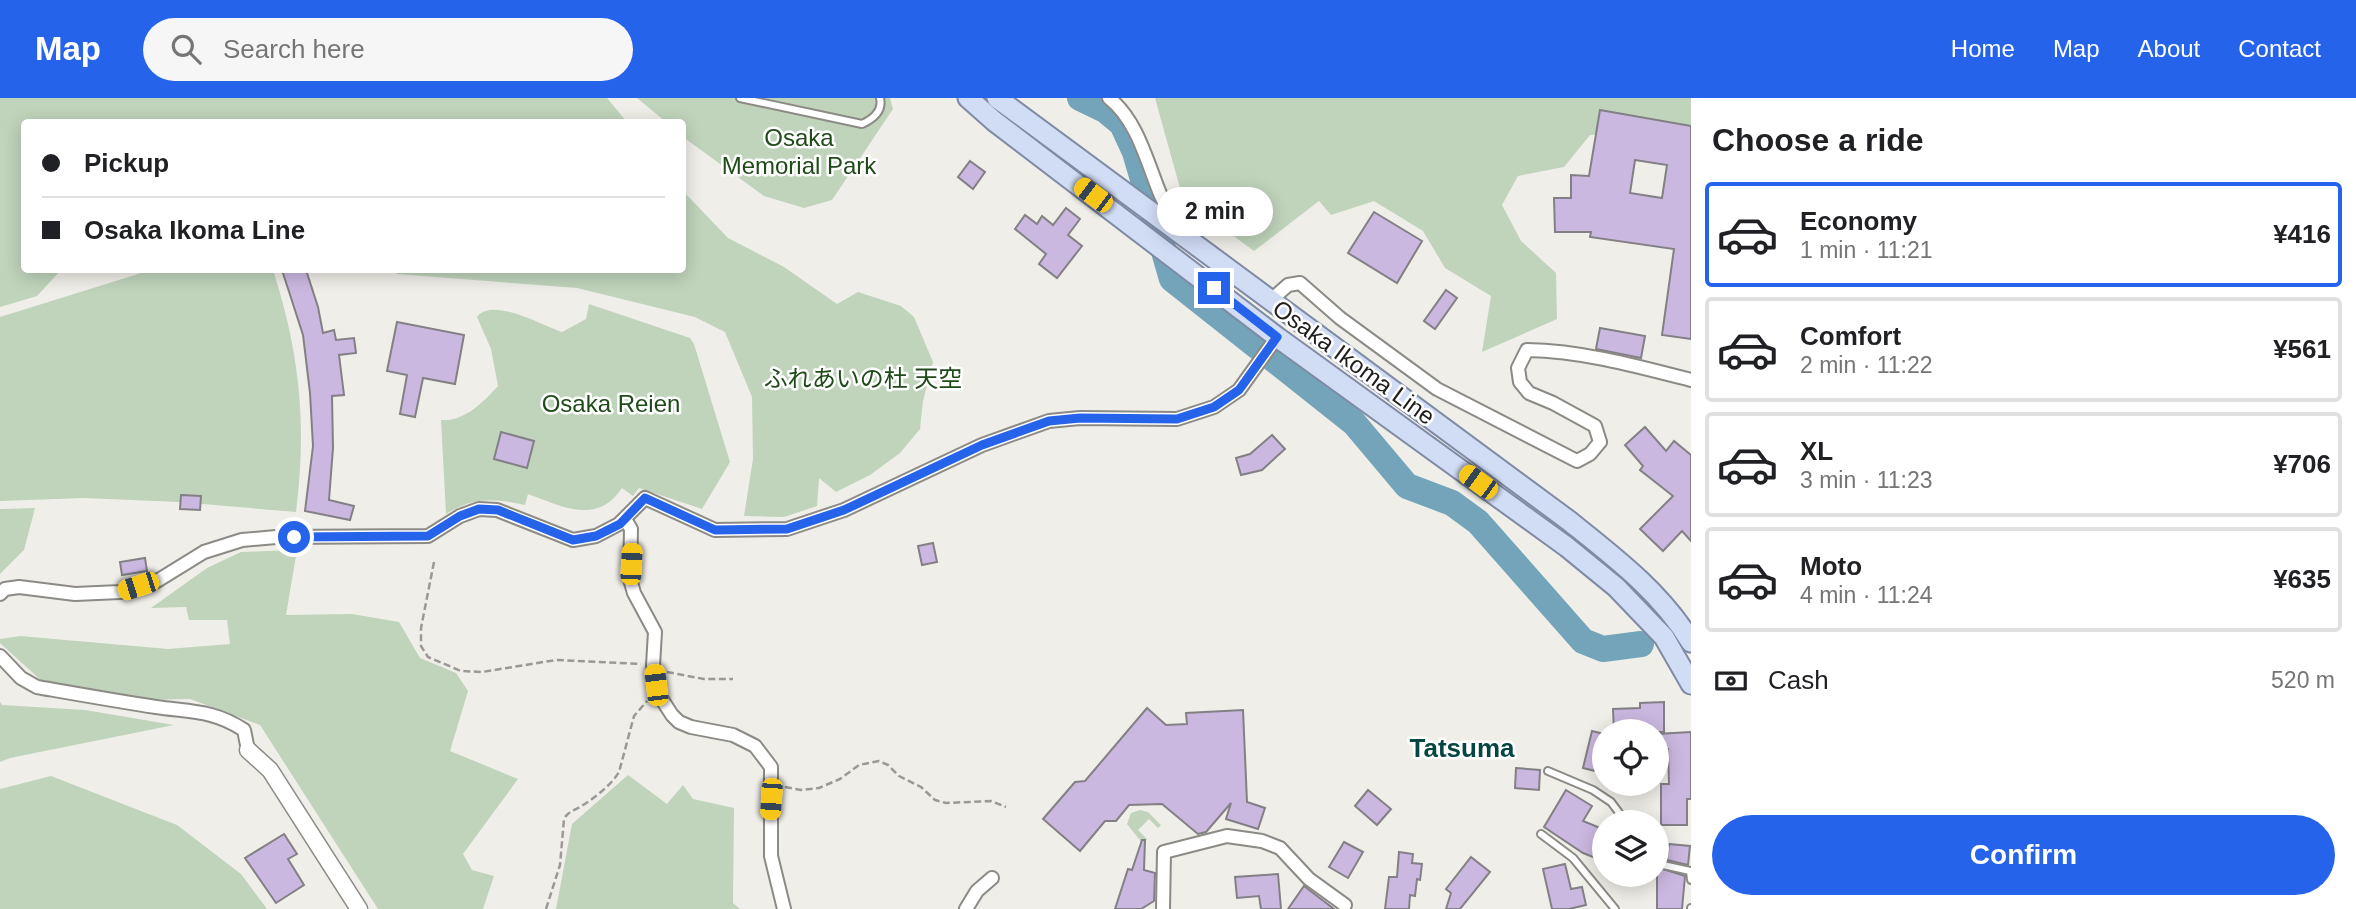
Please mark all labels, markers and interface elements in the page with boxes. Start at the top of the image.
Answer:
search box [143,18,633,81]
text: Map [35,30,101,67]
icon: search [167,30,205,68]
text: Search here [223,34,365,64]
text: Home [1951,35,2015,62]
text: Map [2053,35,2100,62]
text: About [2138,35,2200,62]
text: Contact [2238,35,2321,62]
text: Choose a ride [1712,122,1924,158]
park label: Osaka Memorial Park [722,124,877,179]
text: Pickup [84,148,169,178]
car [1070,174,1117,216]
callout: 2 min [1156,186,1272,236]
text: 2 min [1185,198,1245,224]
icon: car [1716,203,1779,266]
text: Economy [1800,206,1917,236]
text: Osaka Ikoma Line [84,215,305,245]
text: ¥416 [2273,219,2331,249]
text: 1 min · 11:21 [1800,237,1933,263]
route end [1198,272,1230,304]
street label: Osaka Ikoma Line [1268,294,1440,430]
icon: car [1716,318,1779,381]
text: Comfort [1800,321,1901,351]
text: ¥561 [2273,334,2331,364]
text: 2 min · 11:22 [1800,352,1933,378]
park label: ふれあいの杜 天空 [764,365,962,392]
park label: Osaka Reien [542,390,680,417]
icon: car [1716,433,1779,496]
text: XL [1800,436,1833,466]
text: ¥706 [2273,449,2331,479]
car [1455,461,1502,503]
text: 3 min · 11:23 [1800,467,1933,493]
route start [278,521,310,553]
car [620,542,643,586]
icon: car [1716,548,1779,611]
text: Moto [1800,551,1862,581]
text: ¥635 [2273,564,2331,594]
car [115,570,162,602]
text: 4 min · 11:24 [1800,582,1933,608]
icon: cash [1712,662,1750,700]
car [644,663,669,707]
text: Cash [1768,665,1829,695]
text: 520 m [2271,667,2335,693]
map controls [1592,719,1669,887]
button: locate [1592,719,1669,796]
district label: Tatsuma [1410,733,1515,763]
car [760,777,783,821]
button: layers [1592,810,1669,887]
button: Confirm [1712,815,2335,895]

